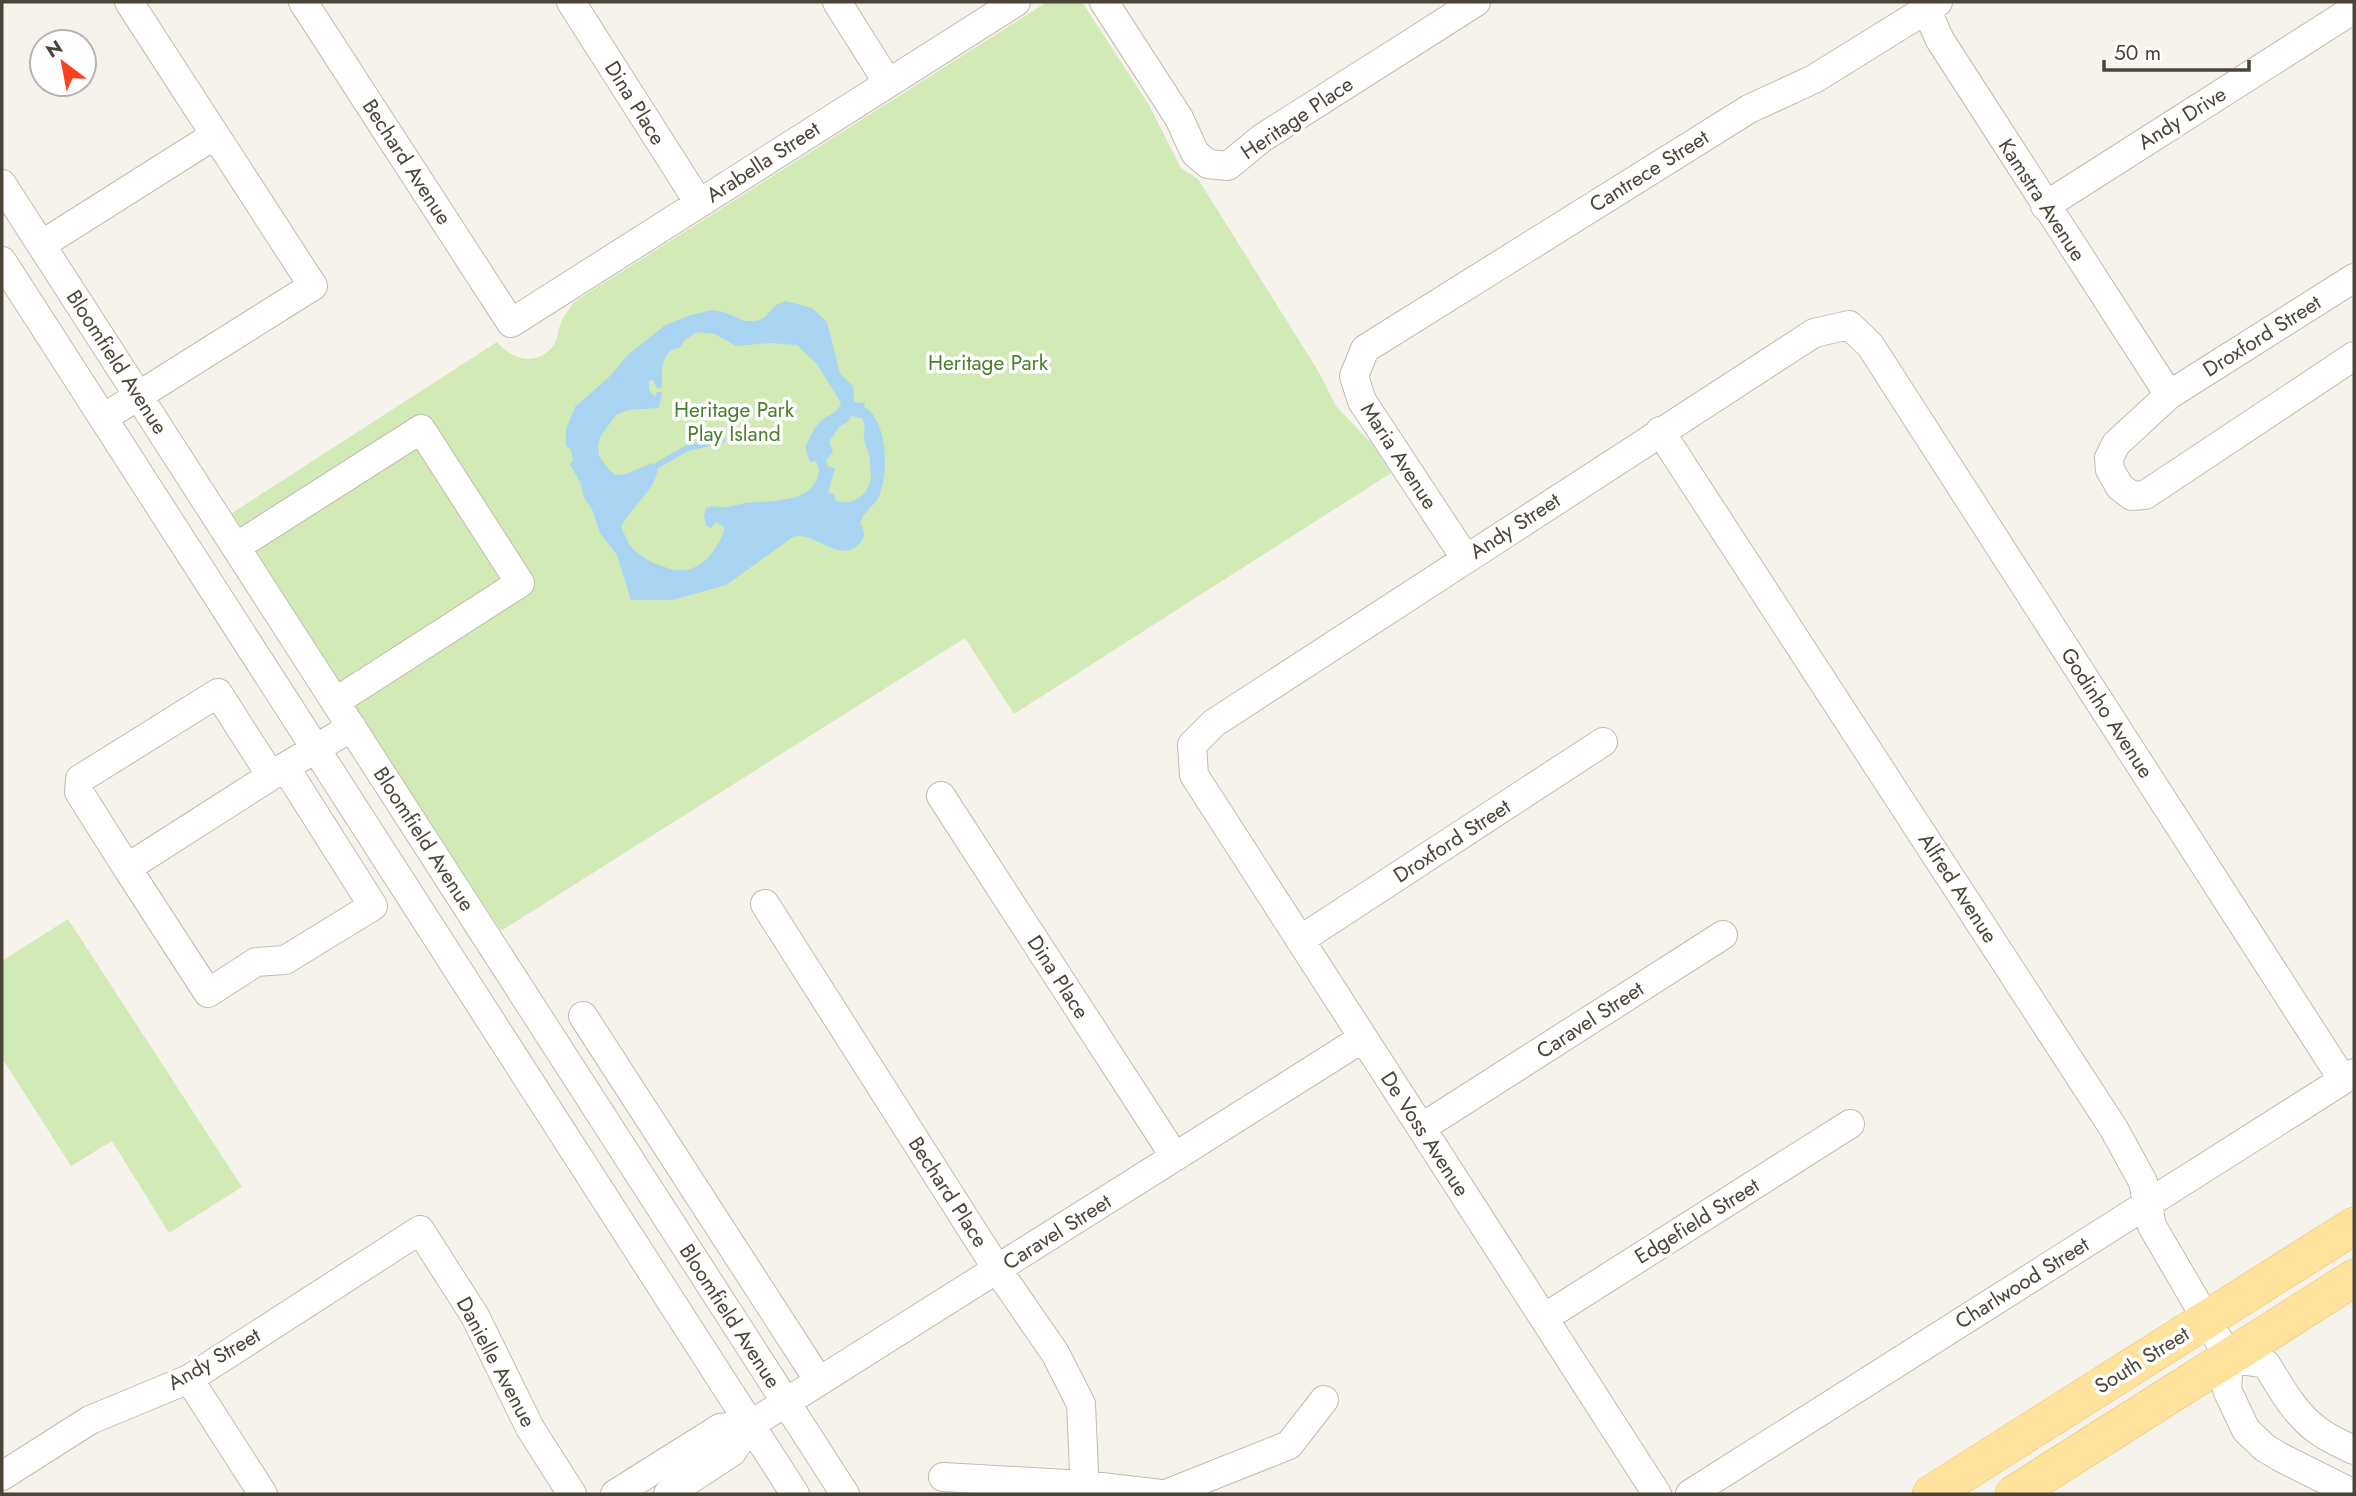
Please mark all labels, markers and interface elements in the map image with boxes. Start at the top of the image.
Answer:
north arrow [28,28,98,98]
scale bar [2104,28,2249,72]
text: N [41,34,68,64]
text: 50 m [2114,38,2161,68]
street label: Dina Place [597,55,673,151]
street label: Heritage Place [1235,69,1359,167]
street label: Andy Drive [2132,79,2232,157]
street label: Bechard Avenue [355,93,459,231]
street label: Arabella Street [700,114,826,210]
street label: Cantrece Street [1584,122,1714,220]
street label: Kamstra Avenue [1991,133,2093,267]
street label: Bloomfield Avenue [59,284,175,440]
street label: Droxford Street [2197,288,2327,384]
park label: Heritage Park [928,348,1049,378]
park label: Heritage Park Play Island [674,395,795,449]
street label: Maria Avenue [1353,397,1445,515]
street label: Andy Street [1464,486,1566,566]
street label: Godinho Avenue [2053,642,2161,784]
street label: Bloomfield Avenue [366,761,482,917]
street label: Droxford Street [1388,792,1516,890]
street label: Alfred Avenue [1911,827,2005,949]
street label: Dina Place [1020,929,1096,1025]
street label: Caravel Street [1530,974,1650,1066]
street label: De Voss Avenue [1373,1066,1477,1203]
street label: Bechard Place [901,1131,995,1253]
street label: Edgefield Street [1629,1171,1765,1271]
street label: Caravel Street [997,1187,1117,1277]
street label: Charlwood Street [1949,1230,2095,1336]
street label: Bloomfield Avenue [672,1238,788,1394]
street label: Danielle Avenue [449,1291,543,1433]
street label: South Street [2089,1319,2195,1401]
street label: Andy Street [162,1320,266,1398]

